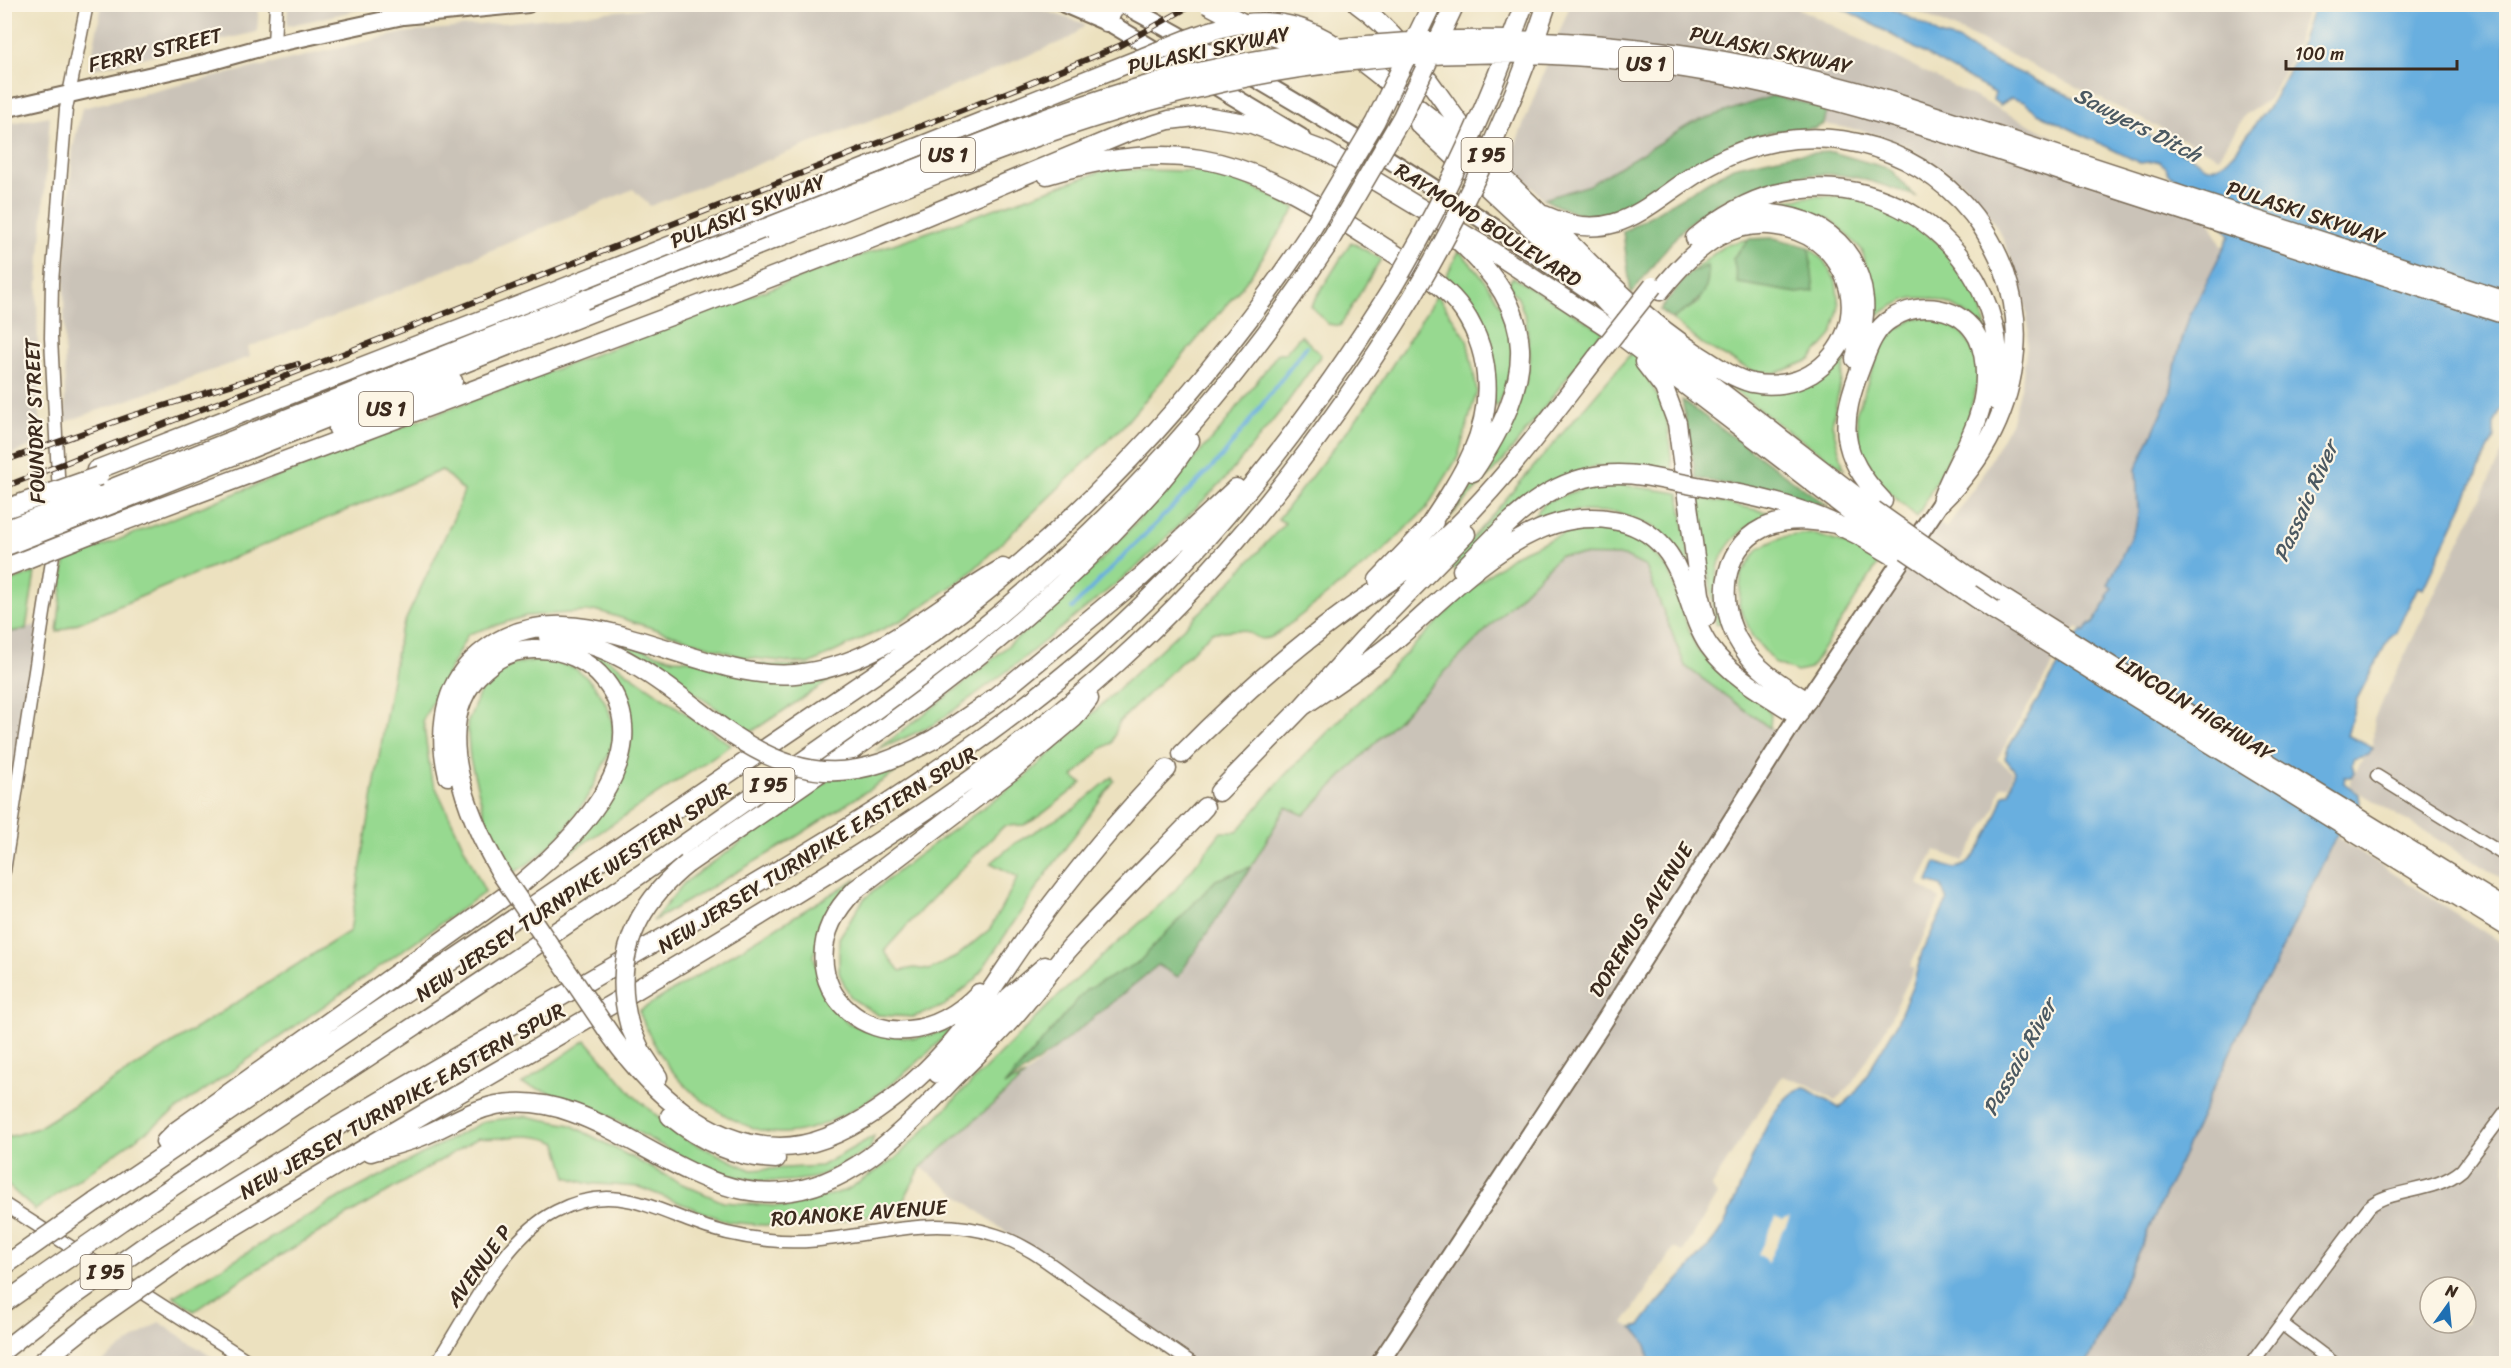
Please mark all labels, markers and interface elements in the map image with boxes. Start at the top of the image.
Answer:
street label: PULASKI SKYWAY [1124,14,1294,86]
street label: PULASKI SKYWAY [1686,14,1856,86]
street label: FERRY STREET [84,16,227,84]
scale bar [2286,33,2457,71]
text: 100 m [2295,38,2344,70]
road number: US 1 [1619,47,1673,81]
water label: Sawyers Ditch [2067,76,2211,174]
road number: US 1 [921,138,975,172]
road number: I 95 [1462,138,1512,172]
street label: RAYMOND BOULEVARD [1387,152,1590,298]
street label: PULASKI SKYWAY [664,162,832,260]
street label: PULASKI SKYWAY [2222,169,2391,257]
street label: FOUNDRY STREET [13,336,57,504]
road number: US 1 [359,392,413,426]
water label: Passaic River [2262,431,2351,568]
street label: LINCOLN HIGHWAY [2108,644,2283,773]
street label: NEW JERSEY TURNPIKE EASTERN SPUR [649,736,985,964]
road number: I 95 [744,768,794,802]
street label: NEW JERSEY TURNPIKE WESTERN SPUR [407,771,739,1013]
street label: DOREMUS AVENUE [1578,834,1705,1005]
water label: Passaic River [1971,988,2070,1123]
street label: NEW JERSEY TURNPIKE EASTERN SPUR [232,992,572,1210]
street label: ROANOKE AVENUE [770,1188,950,1238]
street label: AVENUE P [435,1216,522,1316]
road number: I 95 [80,1255,132,1289]
north arrow [2418,1275,2478,1335]
text: N [2442,1275,2462,1307]

